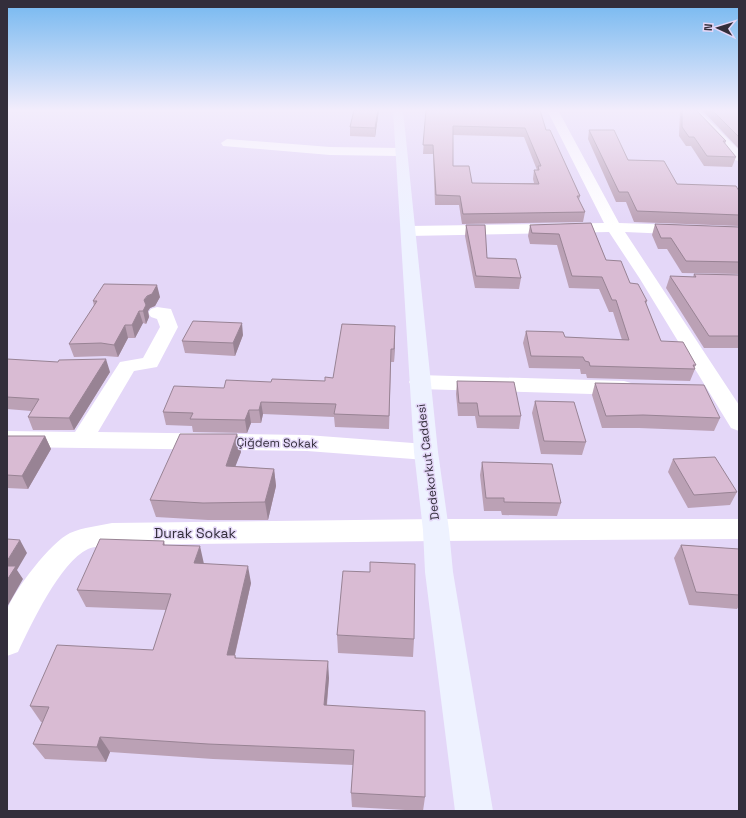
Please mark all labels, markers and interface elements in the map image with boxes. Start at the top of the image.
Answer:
north arrow [698,8,738,48]
text: N [701,23,715,31]
street label: Dedekorkut Caddesi [413,403,443,521]
street label: Çiğdem Sokak [236,434,318,452]
street label: Durak Sokak [154,524,237,542]

